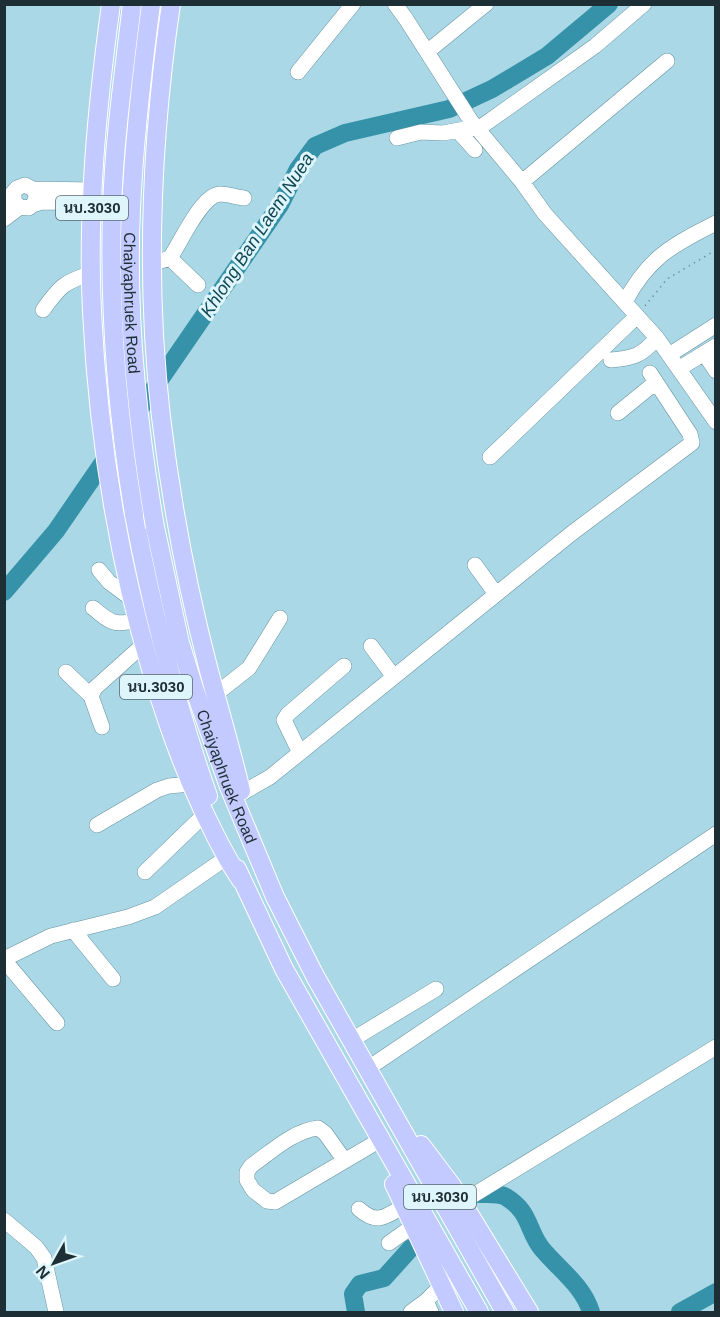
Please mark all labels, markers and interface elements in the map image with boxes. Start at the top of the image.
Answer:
water label: Khlong Ban Laem Nuea [197,149,317,321]
road number: นบ.3030 [56,196,128,220]
street label: Chaiyaphruek Road [121,232,143,374]
road number: นบ.3030 [120,675,192,699]
street label: Chaiyaphruek Road [193,707,260,846]
road number: นบ.3030 [404,1185,476,1209]
north arrow [24,1233,84,1293]
text: N [33,1262,53,1282]

